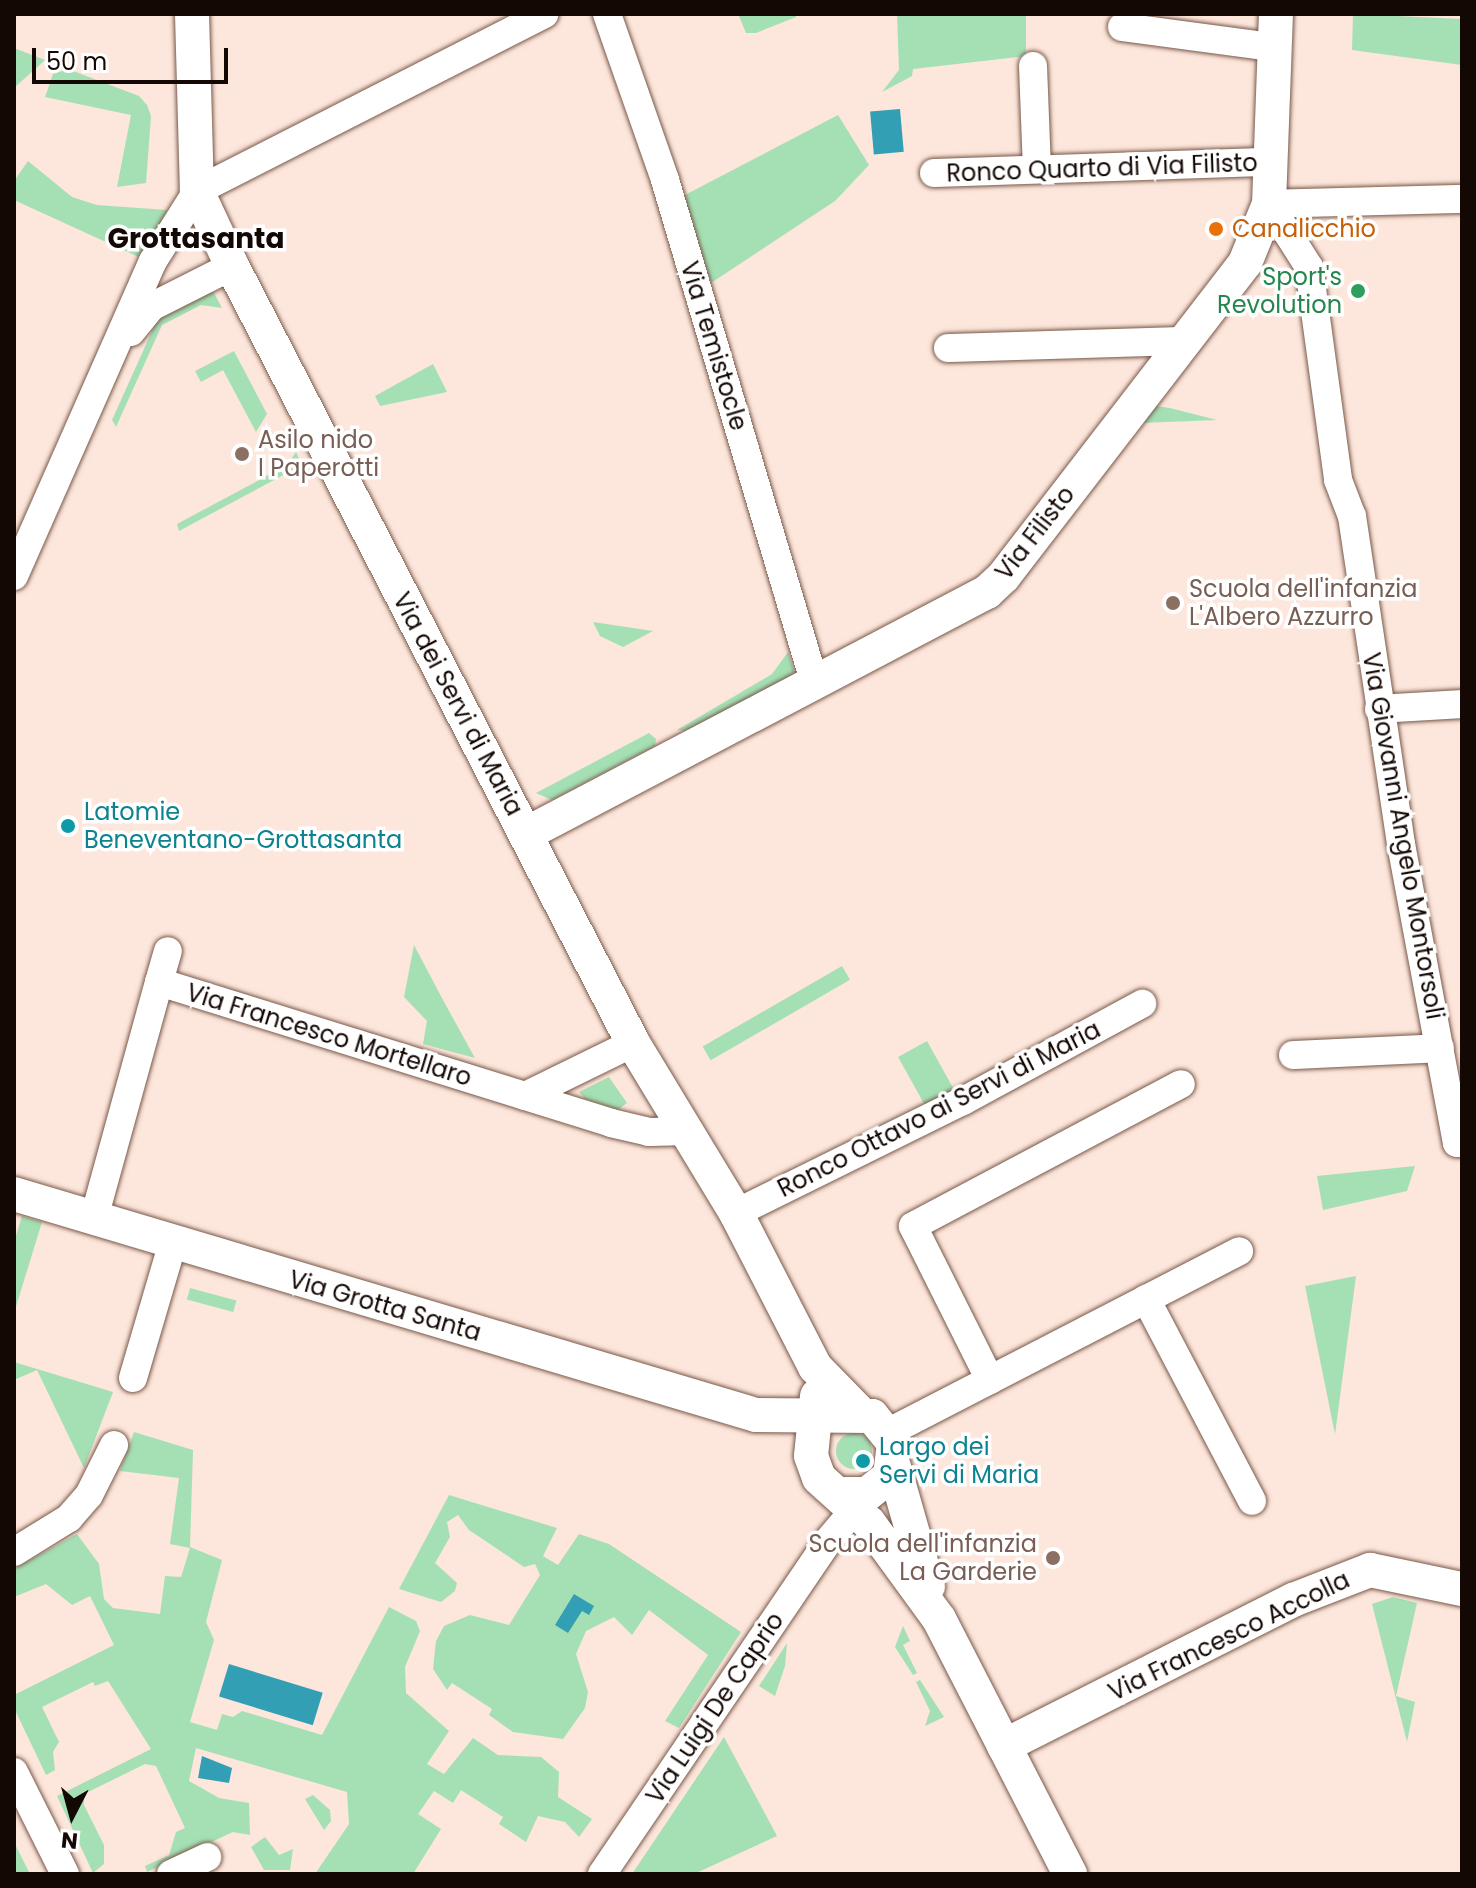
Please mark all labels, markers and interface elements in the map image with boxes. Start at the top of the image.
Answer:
scale bar [36,32,232,82]
text: 50 m [46,45,107,78]
street label: Ronco Quarto di Via Filisto [946,148,1258,188]
place label: Canalicchio [1232,215,1376,243]
marker: Canalicchio [1207,220,1225,238]
district label: Grottasanta [108,222,284,256]
street label: Via Temistocle [675,258,753,434]
place label: Sport's Revolution [1217,263,1342,319]
marker: Sport's Revolution [1349,282,1367,300]
place label: Asilo nido I Paperotti [258,426,379,482]
marker: Asilo nido I Paperotti [233,445,251,463]
street label: Via Filisto [989,480,1081,586]
place label: Scuola dell'infanzia L'Albero Azzurro [1189,575,1417,631]
street label: Via dei Servi di Maria [387,588,529,820]
marker: Scuola dell'infanzia L'Albero Azzurro [1164,594,1182,612]
street label: Via Giovanni Angelo Montorsoli [1357,650,1449,1022]
place label: Latomie Beneventano-Grottasanta [84,798,402,854]
marker: Latomie Beneventano-Grottasanta [59,817,77,835]
street label: Via Francesco Mortellaro [183,978,475,1092]
street label: Ronco Ottavo ai Servi di Maria [773,1015,1105,1203]
street label: Via Grotta Santa [286,1265,484,1347]
place label: Largo dei Servi di Maria [879,1433,1039,1489]
marker: Largo dei Servi di Maria [854,1452,872,1470]
place label: Scuola dell'infanzia La Garderie [809,1530,1037,1586]
marker: Scuola dell'infanzia La Garderie [1044,1549,1062,1567]
street label: Via Francesco Accolla [1104,1565,1354,1707]
street label: Via Luigi De Caprio [640,1607,790,1809]
north arrow [32,1776,112,1856]
text: N [60,1824,79,1857]

